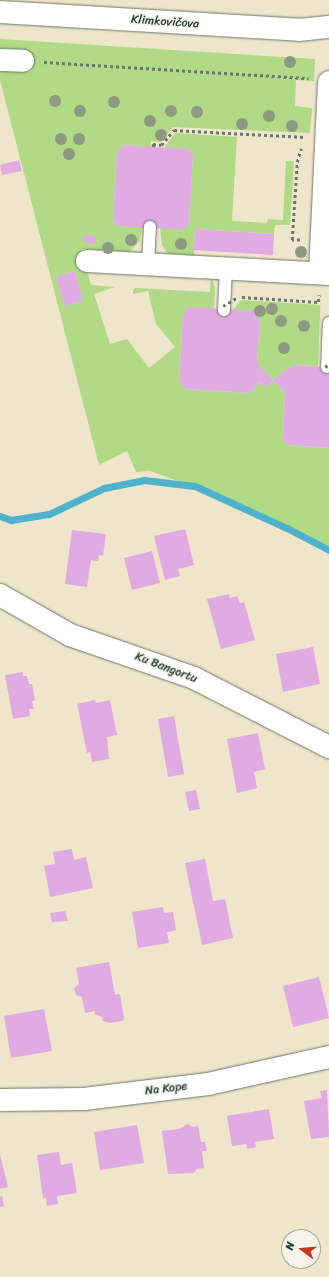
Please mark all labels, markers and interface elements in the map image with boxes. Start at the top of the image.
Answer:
street label: Klimkovičova [130,12,200,32]
street label: Ku Bangortu [133,650,199,686]
street label: Na Kope [144,1079,188,1099]
north arrow [281,1229,321,1269]
text: N [280,1240,300,1252]

